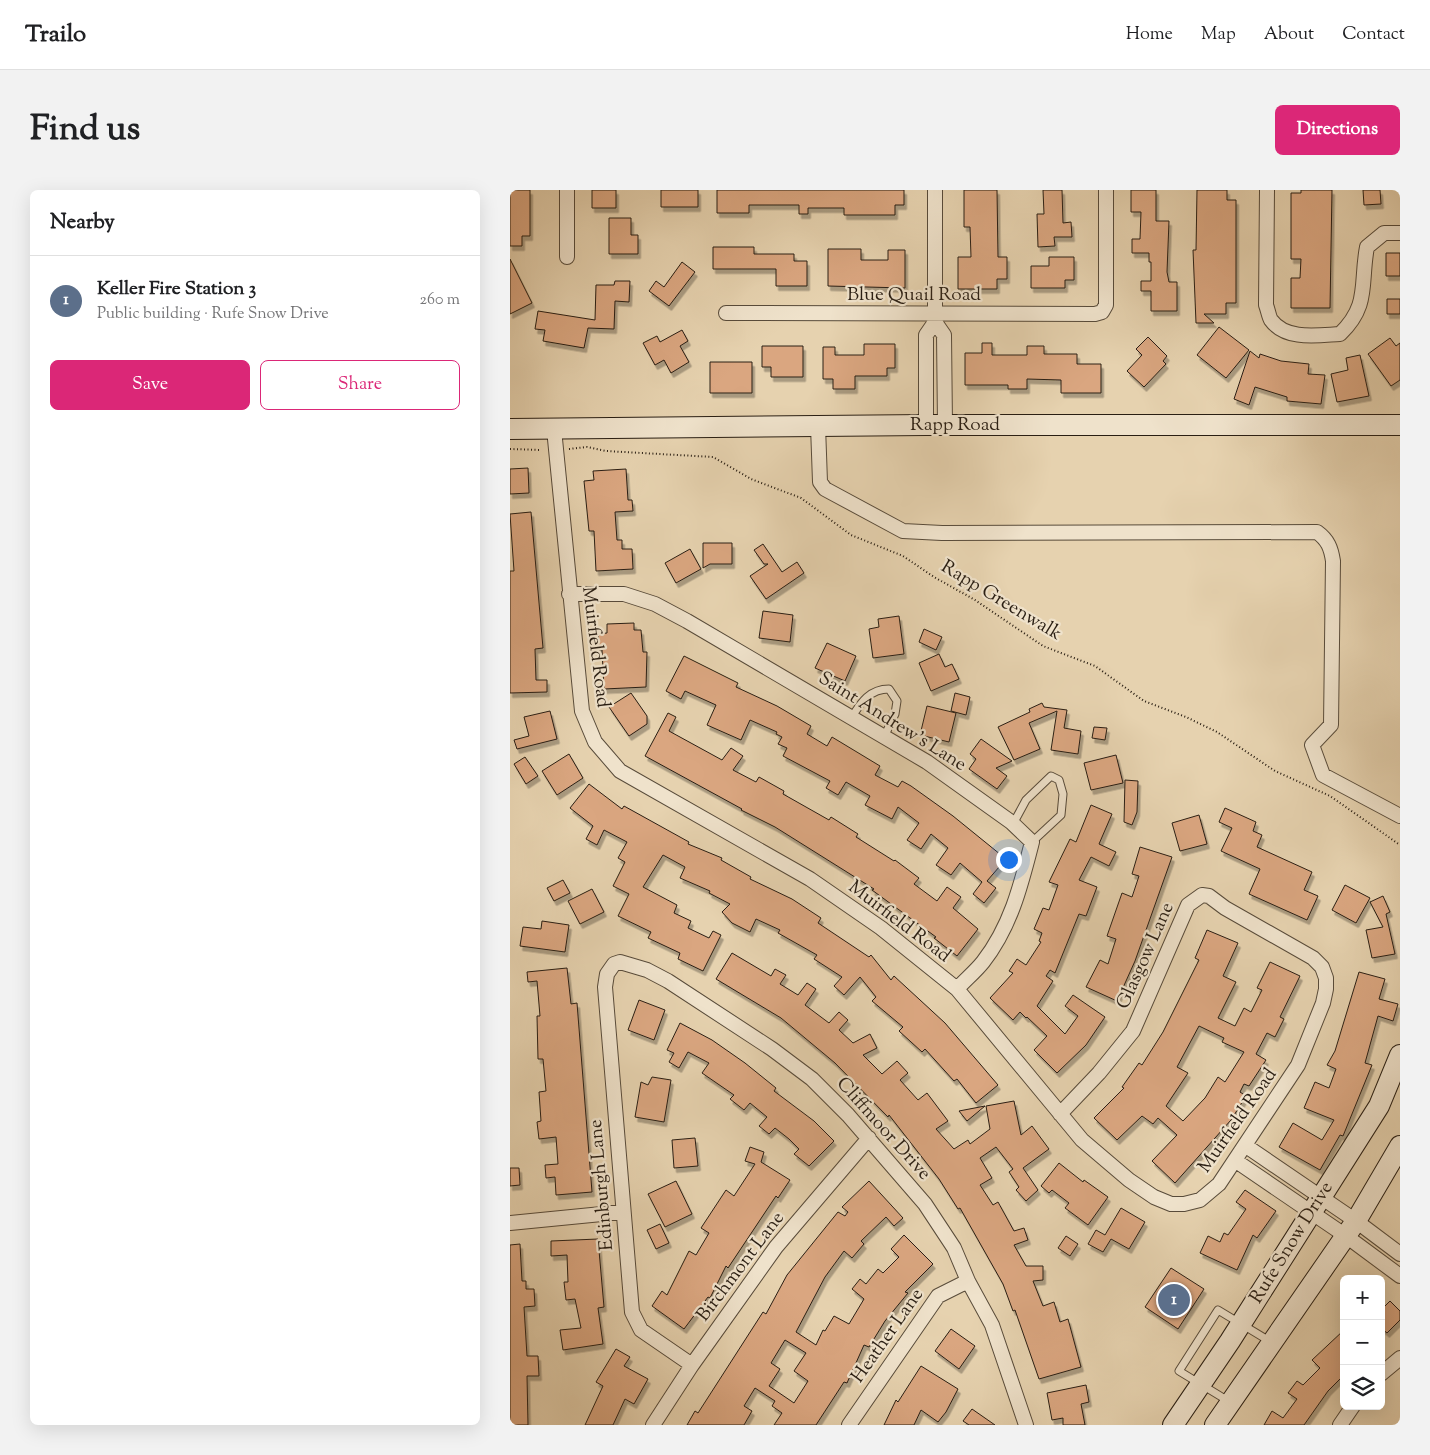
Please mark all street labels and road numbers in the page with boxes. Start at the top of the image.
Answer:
street label: Blue Quail Road [847,282,981,309]
street label: Rapp Road [910,412,1000,439]
street label: Rapp Greenwalk [935,554,1067,648]
street label: Muirfield Road [574,585,616,710]
street label: Saint Andrew's Lane [813,665,971,779]
street label: Muirfield Road [842,874,956,970]
street label: Glasgow Lane [1110,898,1182,1014]
street label: Muirfield Road [1192,1063,1284,1179]
street label: Cliffmoor Drive [829,1071,937,1187]
street label: Edinburgh Lane [583,1118,621,1252]
street label: Rufe Snow Drive [1244,1177,1340,1309]
street label: Birchmont Lane [691,1206,791,1328]
street label: Heather Lane [845,1283,931,1389]

